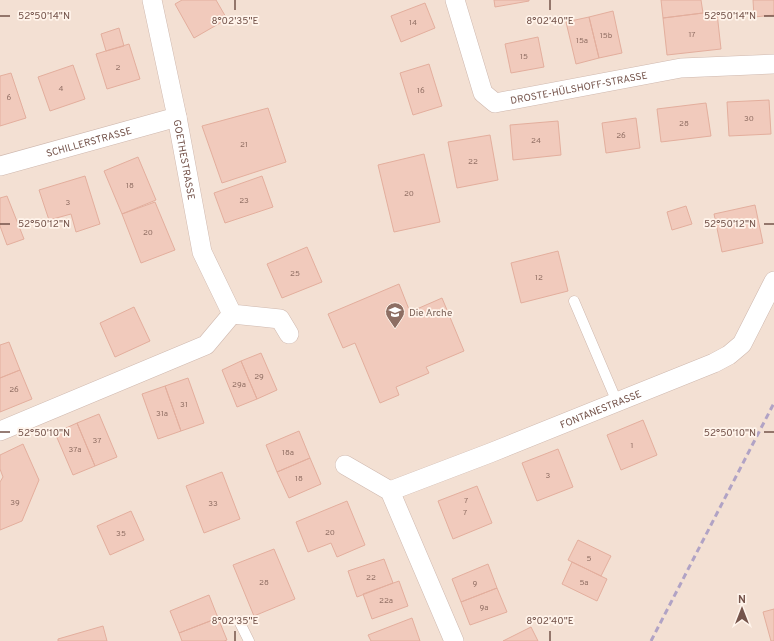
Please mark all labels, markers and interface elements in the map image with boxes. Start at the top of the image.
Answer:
text: 52°50'14"N [18,10,70,23]
text: 52°50'14"N [704,10,756,23]
text: 8°02'35"E [211,15,259,28]
text: 8°02'40"E [526,15,574,28]
house number: 14 [409,18,417,28]
house number: 17 [688,30,696,40]
house number: 15b [600,31,613,41]
house number: 15a [576,36,588,46]
house number: 15 [520,52,528,62]
house number: 2 [116,63,121,73]
street label: DROSTE-HÜLSHOFF-STRASSE [509,69,649,108]
house number: 4 [59,84,64,94]
house number: 16 [417,86,425,96]
house number: 6 [7,93,12,103]
house number: 30 [744,114,754,124]
street label: GOETHESTRASSE [170,119,197,201]
house number: 28 [679,119,689,129]
street label: SCHILLERSTRASSE [45,125,133,161]
house number: 26 [616,131,626,141]
house number: 24 [531,136,541,146]
house number: 21 [240,140,248,150]
house number: 22 [468,157,478,167]
house number: 18 [126,181,134,191]
house number: 20 [404,189,414,199]
house number: 23 [239,196,249,206]
house number: 3 [66,198,71,208]
text: 52°50'12"N [18,218,70,231]
text: 52°50'12"N [704,218,756,231]
house number: 20 [143,228,153,238]
house number: 25 [290,269,300,279]
house number: 12 [535,273,543,283]
school or university icon: Die Arche [384,301,406,329]
place label: Die Arche [409,307,452,320]
house number: 29 [254,372,264,382]
house number: 29a [232,380,246,390]
house number: 26 [9,385,19,395]
street label: FONTANESTRASSE [558,388,644,432]
house number: 31 [180,400,188,410]
house number: 31a [156,409,168,419]
text: 52°50'10"N [18,427,70,440]
text: 52°50'10"N [704,427,756,440]
house number: 37 [93,436,101,446]
house number: 1 [631,441,633,451]
house number: 37a [69,445,81,455]
house number: 18a [282,448,294,458]
house number: 3 [546,471,551,481]
house number: 18 [295,474,303,484]
house number: 7 [464,496,468,506]
house number: 39 [10,498,20,508]
house number: 33 [208,499,218,509]
house number: 7 [463,508,467,518]
house number: 20 [325,528,335,538]
house number: 35 [116,529,126,539]
house number: 5 [587,554,592,564]
house number: 22 [366,573,376,583]
house number: 28 [259,578,269,588]
house number: 5a [579,578,589,588]
house number: 9 [473,579,478,589]
north arrow [722,589,762,629]
text: N [738,593,746,607]
house number: 22a [379,596,393,606]
house number: 9a [480,603,488,613]
text: 8°02'35"E [211,615,259,628]
text: 8°02'40"E [526,615,574,628]

